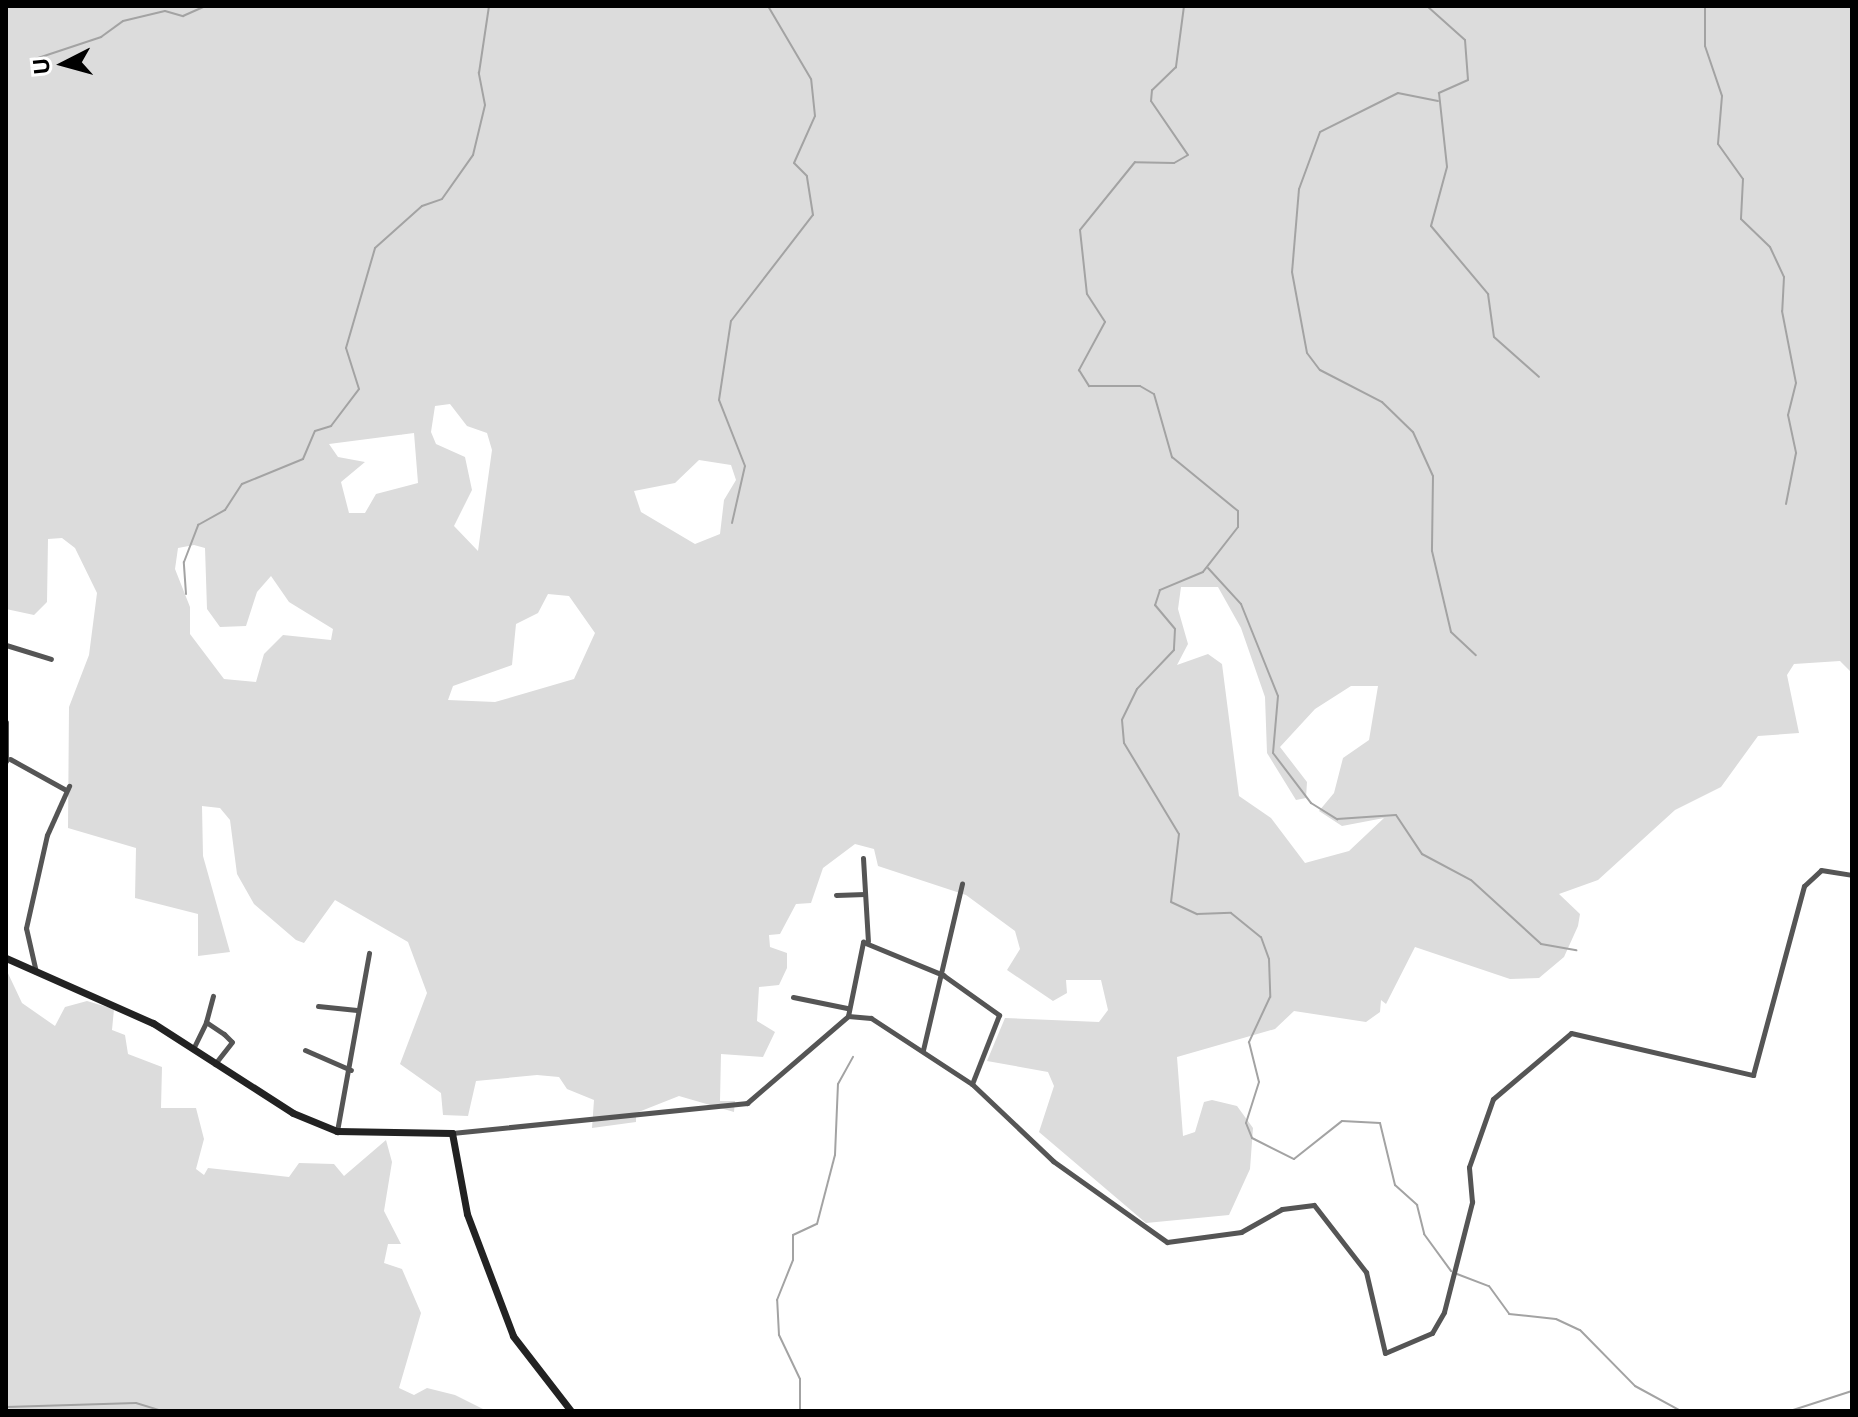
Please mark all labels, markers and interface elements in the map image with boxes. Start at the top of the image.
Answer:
north arrow [24,24,104,104]
text: U [24,57,56,76]

